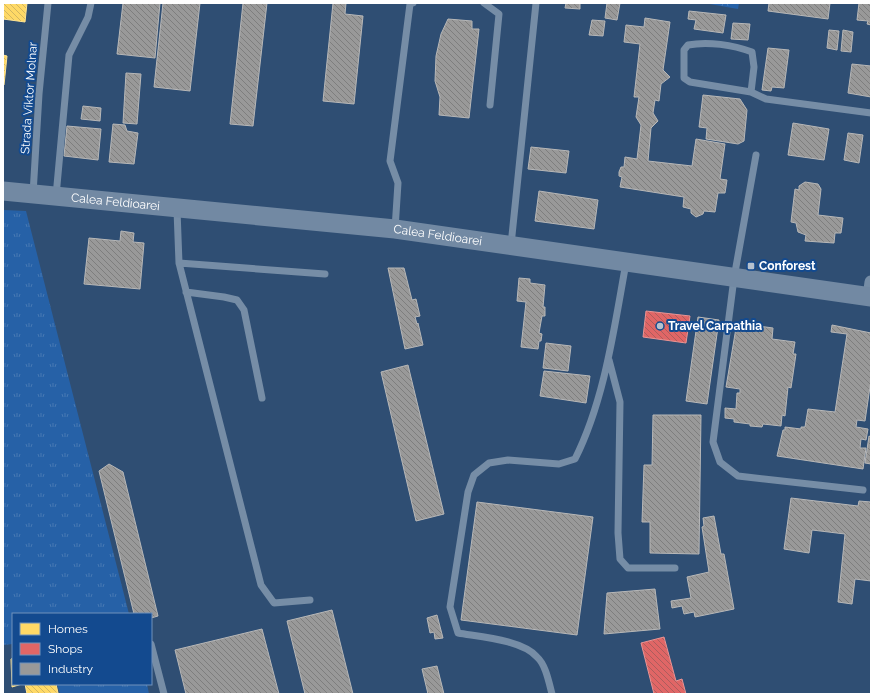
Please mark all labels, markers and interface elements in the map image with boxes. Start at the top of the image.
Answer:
street label: Strada Viktor Molnar [18,41,40,155]
street label: Calea Feldioarei [70,191,161,213]
street label: Calea Feldioarei [393,222,483,248]
place label: Conforest [759,259,816,273]
marker: Conforest [746,261,756,271]
place label: Travel Carpathia [668,319,762,333]
marker: Travel Carpathia [655,321,665,331]
legend [12,613,152,685]
text: Homes [48,622,88,636]
text: Shops [48,642,83,656]
text: Industry [48,662,94,676]

